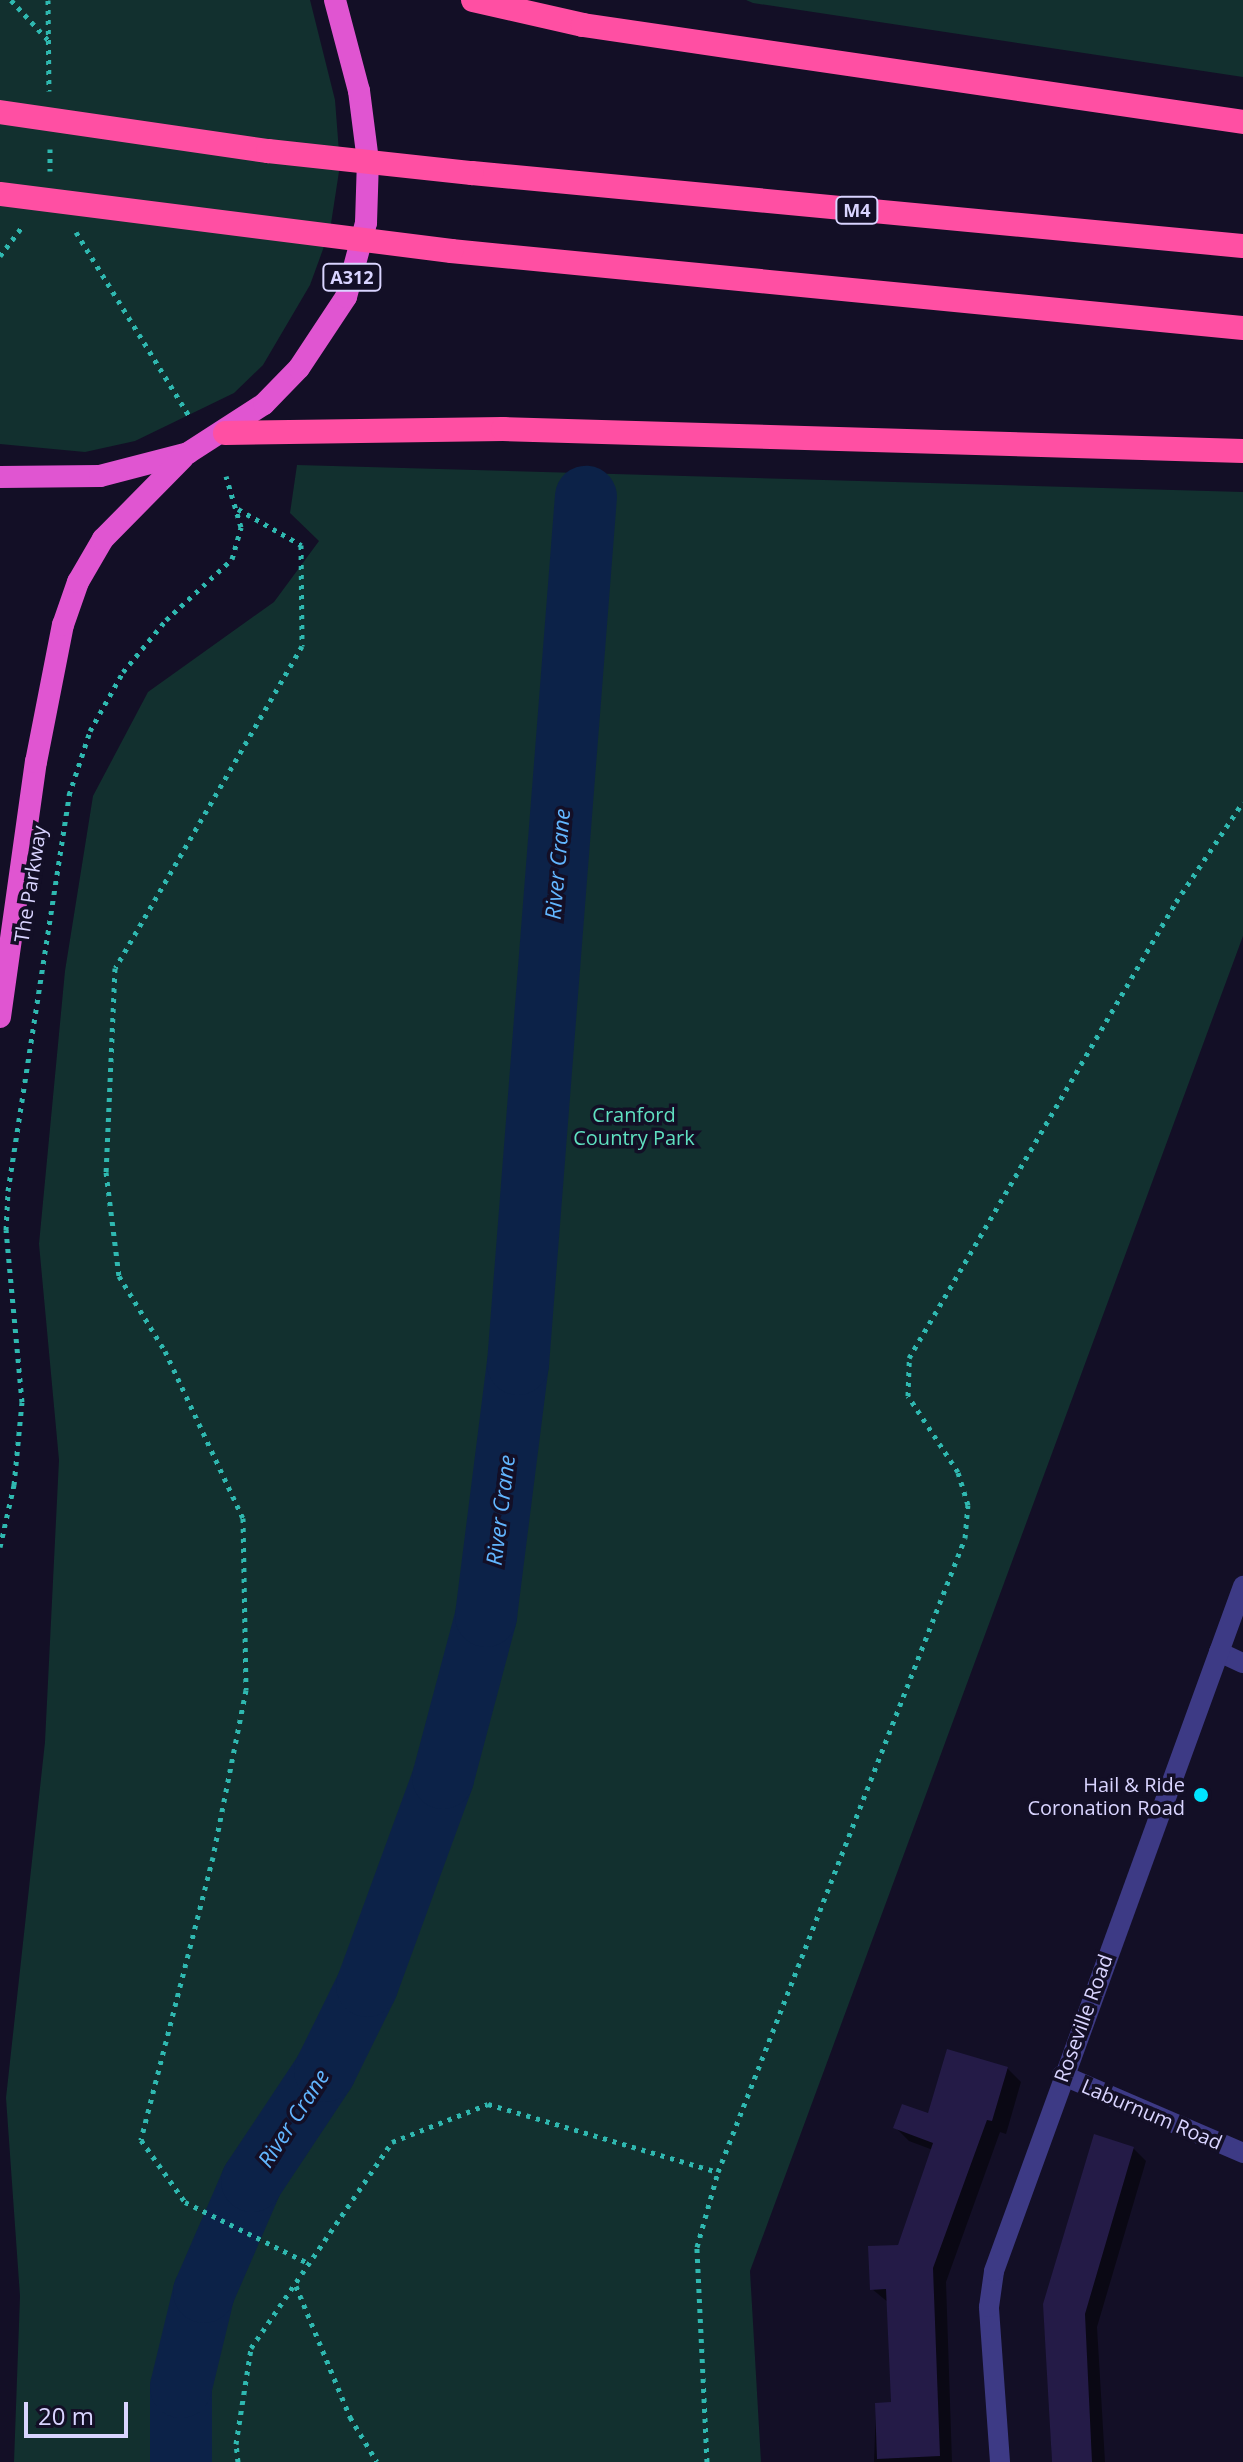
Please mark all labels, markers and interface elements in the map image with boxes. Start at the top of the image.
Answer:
road number: M4 [835,196,879,224]
road number: A312 [322,263,382,291]
water label: River Crane [539,807,575,921]
street label: The Parkway [9,824,51,944]
park label: Cranford Country Park [573,1103,695,1150]
water label: River Crane [480,1453,520,1567]
place label: Hail & Ride Coronation Road [1027,1772,1185,1819]
marker: Hail & Ride Coronation Road [1192,1786,1210,1804]
street label: Roseville Road [1049,1951,1117,2085]
water label: River Crane [252,2064,334,2172]
street label: Laburnum Road [1078,2074,1226,2154]
scale bar [28,2386,132,2436]
text: 20 m [38,2399,94,2432]

